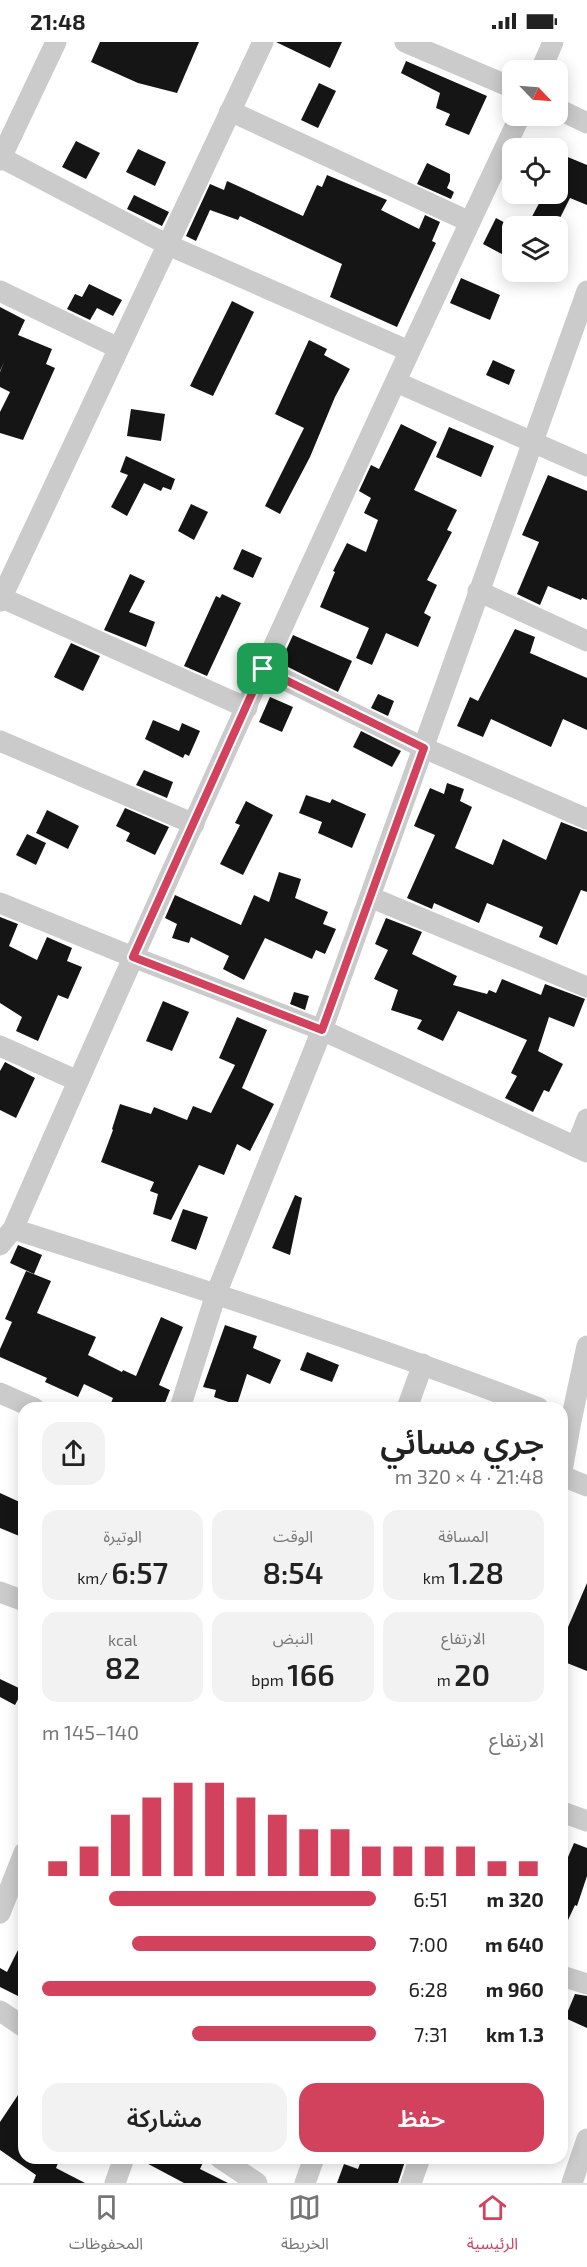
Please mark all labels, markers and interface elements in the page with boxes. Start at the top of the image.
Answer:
text: 21:48 [30,8,86,34]
north arrow [502,60,568,126]
map controls [502,60,568,282]
button: locate [502,138,568,204]
button: layers [502,216,568,282]
pin [237,643,288,694]
icon: arrive [246,652,279,685]
text: جري مسائي [380,1421,544,1461]
button: share [42,1422,105,1485]
text: 21:48 · 4 × 320 m [395,1464,544,1488]
text: الوتيرة [103,1526,142,1545]
text: الوقت [273,1526,313,1545]
text: المسافة [438,1526,489,1545]
text: 6:57 [111,1554,168,1590]
text: 8:54 [262,1554,324,1590]
text: 1.28 [449,1554,504,1590]
text: /km [77,1568,111,1587]
text: km [423,1568,449,1587]
text: النبض [273,1628,313,1647]
text: الارتفاع [441,1628,485,1647]
text: kcal [108,1630,137,1649]
text: 82 [105,1649,141,1685]
text: 166 [287,1656,335,1692]
text: 20 [454,1656,490,1692]
text: bpm [251,1670,287,1689]
text: m [437,1670,454,1689]
text: 140–145 m [42,1720,139,1744]
text: الارتفاع [489,1727,544,1751]
text: 6:51 [413,1887,448,1911]
text: 320 m [486,1887,544,1911]
text: 7:00 [409,1932,448,1956]
text: 640 m [485,1932,544,1956]
text: 6:28 [408,1977,448,2001]
text: 960 m [486,1977,544,2001]
text: 7:31 [414,2022,448,2046]
text: 1.3 km [486,2022,544,2046]
button: مشاركة [42,2083,287,2152]
button: حفظ [299,2083,544,2152]
tab: المحفوظات [69,2191,143,2261]
tab: الخريطة [281,2191,329,2261]
tab: الرئيسية [467,2191,518,2261]

